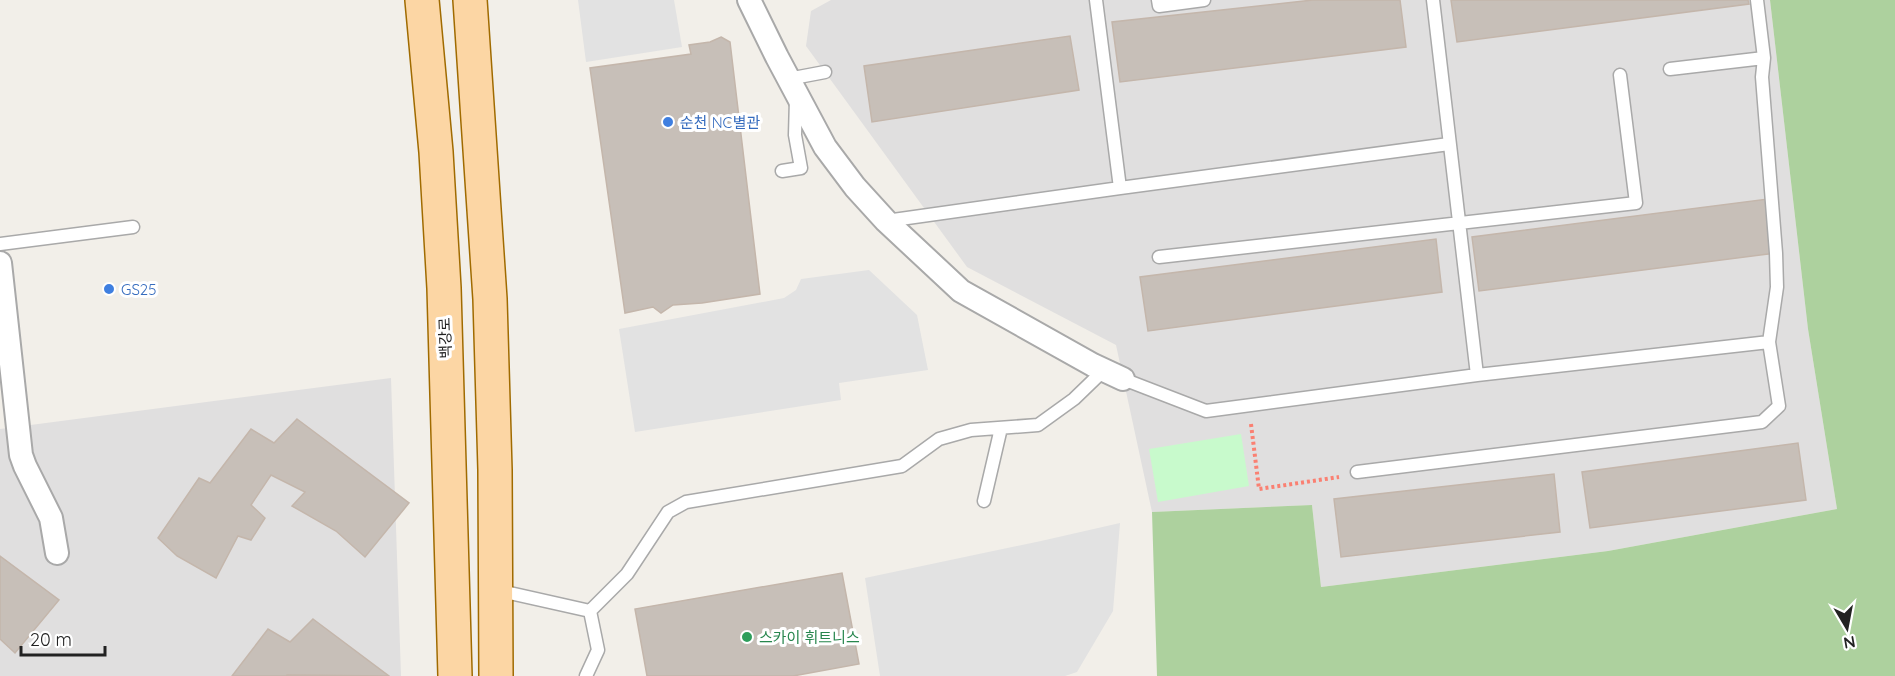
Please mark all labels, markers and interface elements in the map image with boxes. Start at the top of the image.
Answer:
place label: 순천 NC별관 [680,113,760,132]
marker: 순천 NC별관 [661,115,675,129]
place label: GS25 [121,280,156,299]
marker: GS25 [102,282,116,296]
street label: 백강로 [435,317,455,359]
north arrow [1817,598,1877,658]
scale bar [21,619,105,657]
text: 20 m [30,628,72,651]
place label: 스카이 휘트니스 [759,628,860,647]
marker: 스카이 휘트니스 [740,630,754,644]
text: N [1842,632,1857,654]

